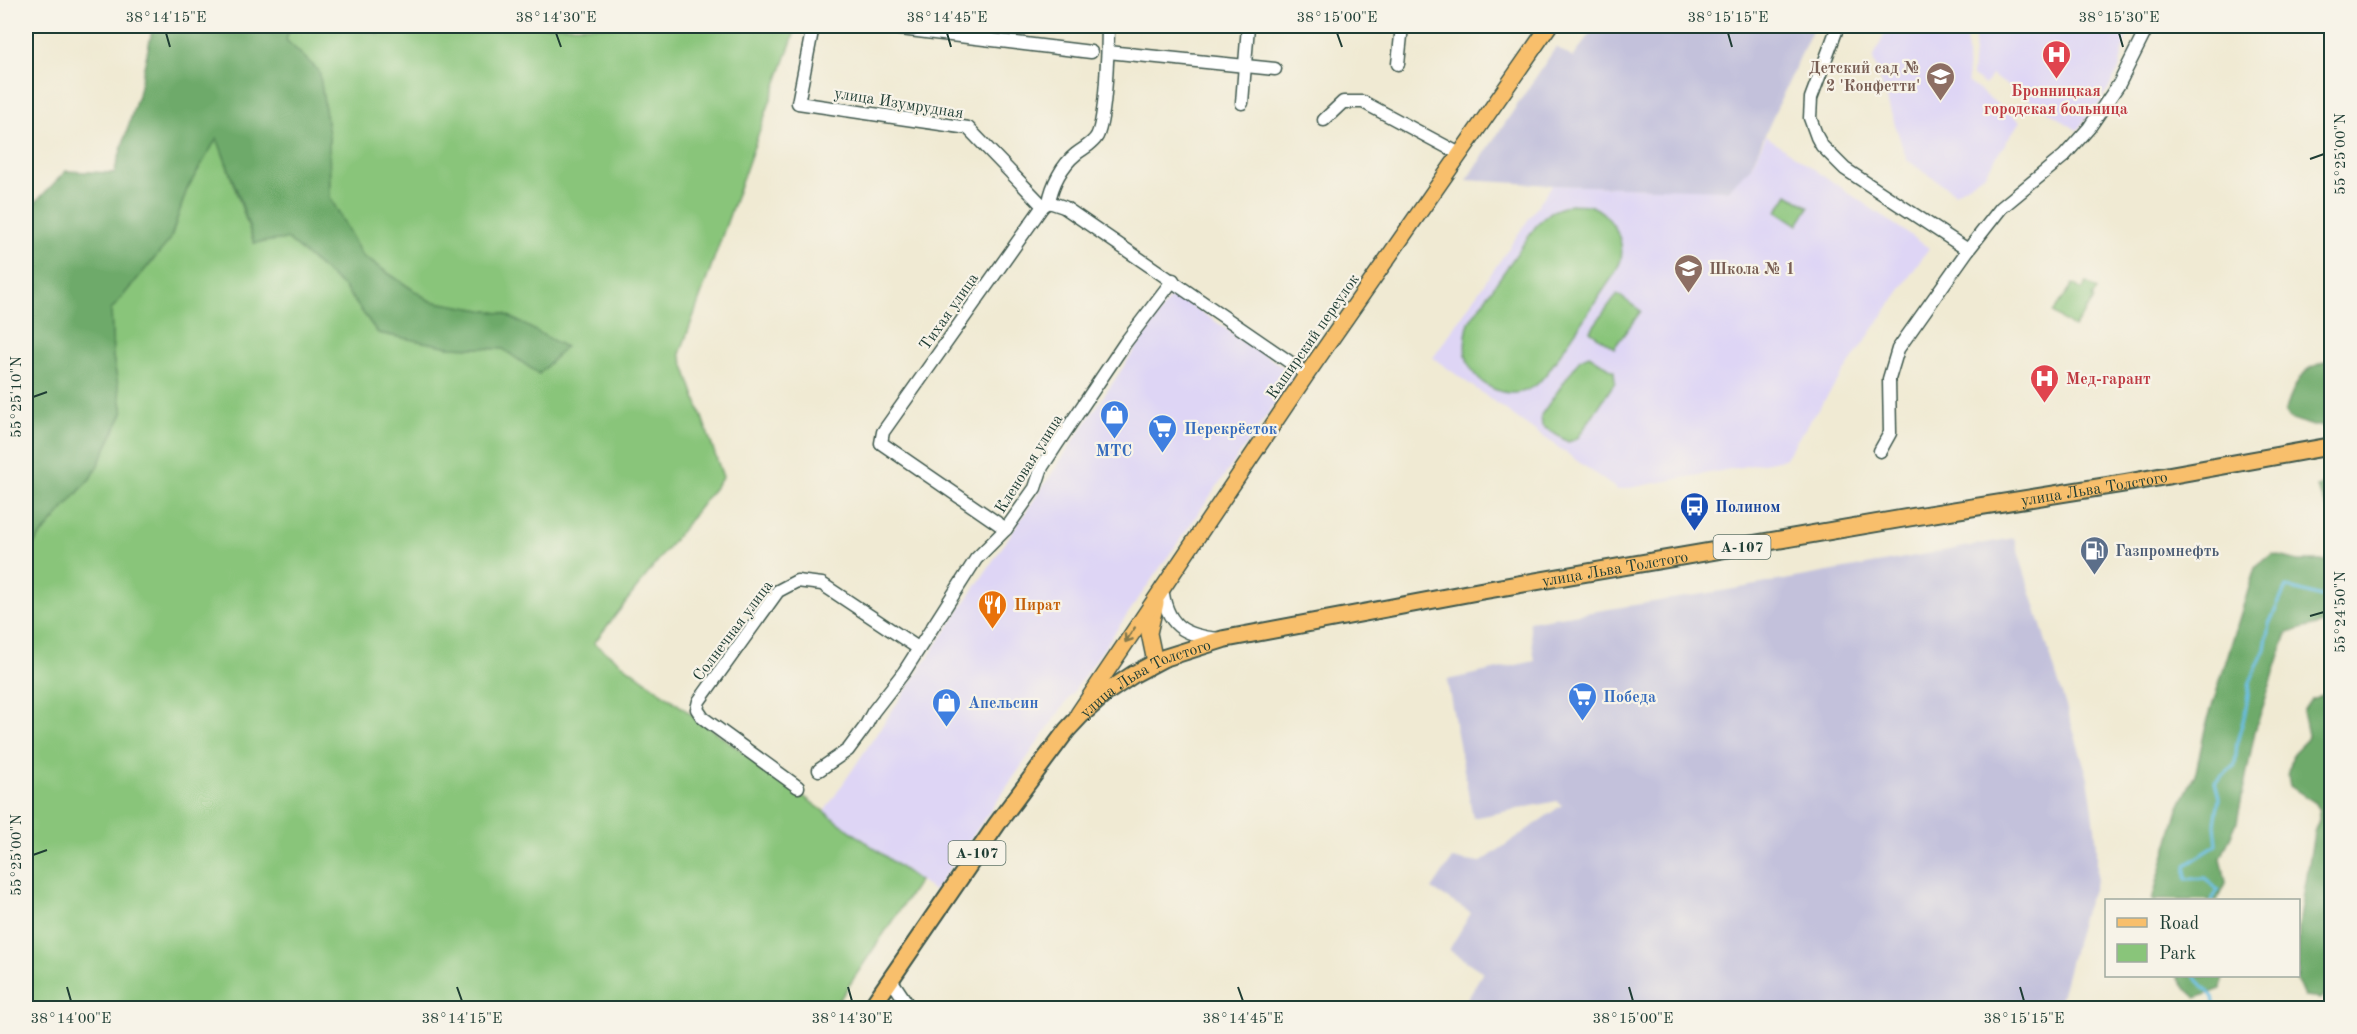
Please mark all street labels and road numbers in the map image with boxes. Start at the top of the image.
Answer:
street label: улица Изумрудная [833,86,965,122]
street label: Тихая улица [917,271,982,354]
street label: Каширский переулок [1264,272,1363,403]
street label: Кленовая улица [993,412,1066,516]
street label: улица Льва Толстого [2020,470,2169,510]
road number: А-107 [1714,535,1770,559]
street label: улица Льва Толстого [1541,549,1690,590]
street label: Солнечная улица [691,578,777,684]
street label: улица Льва Толстого [1078,638,1213,722]
road number: А-107 [948,841,1006,865]

